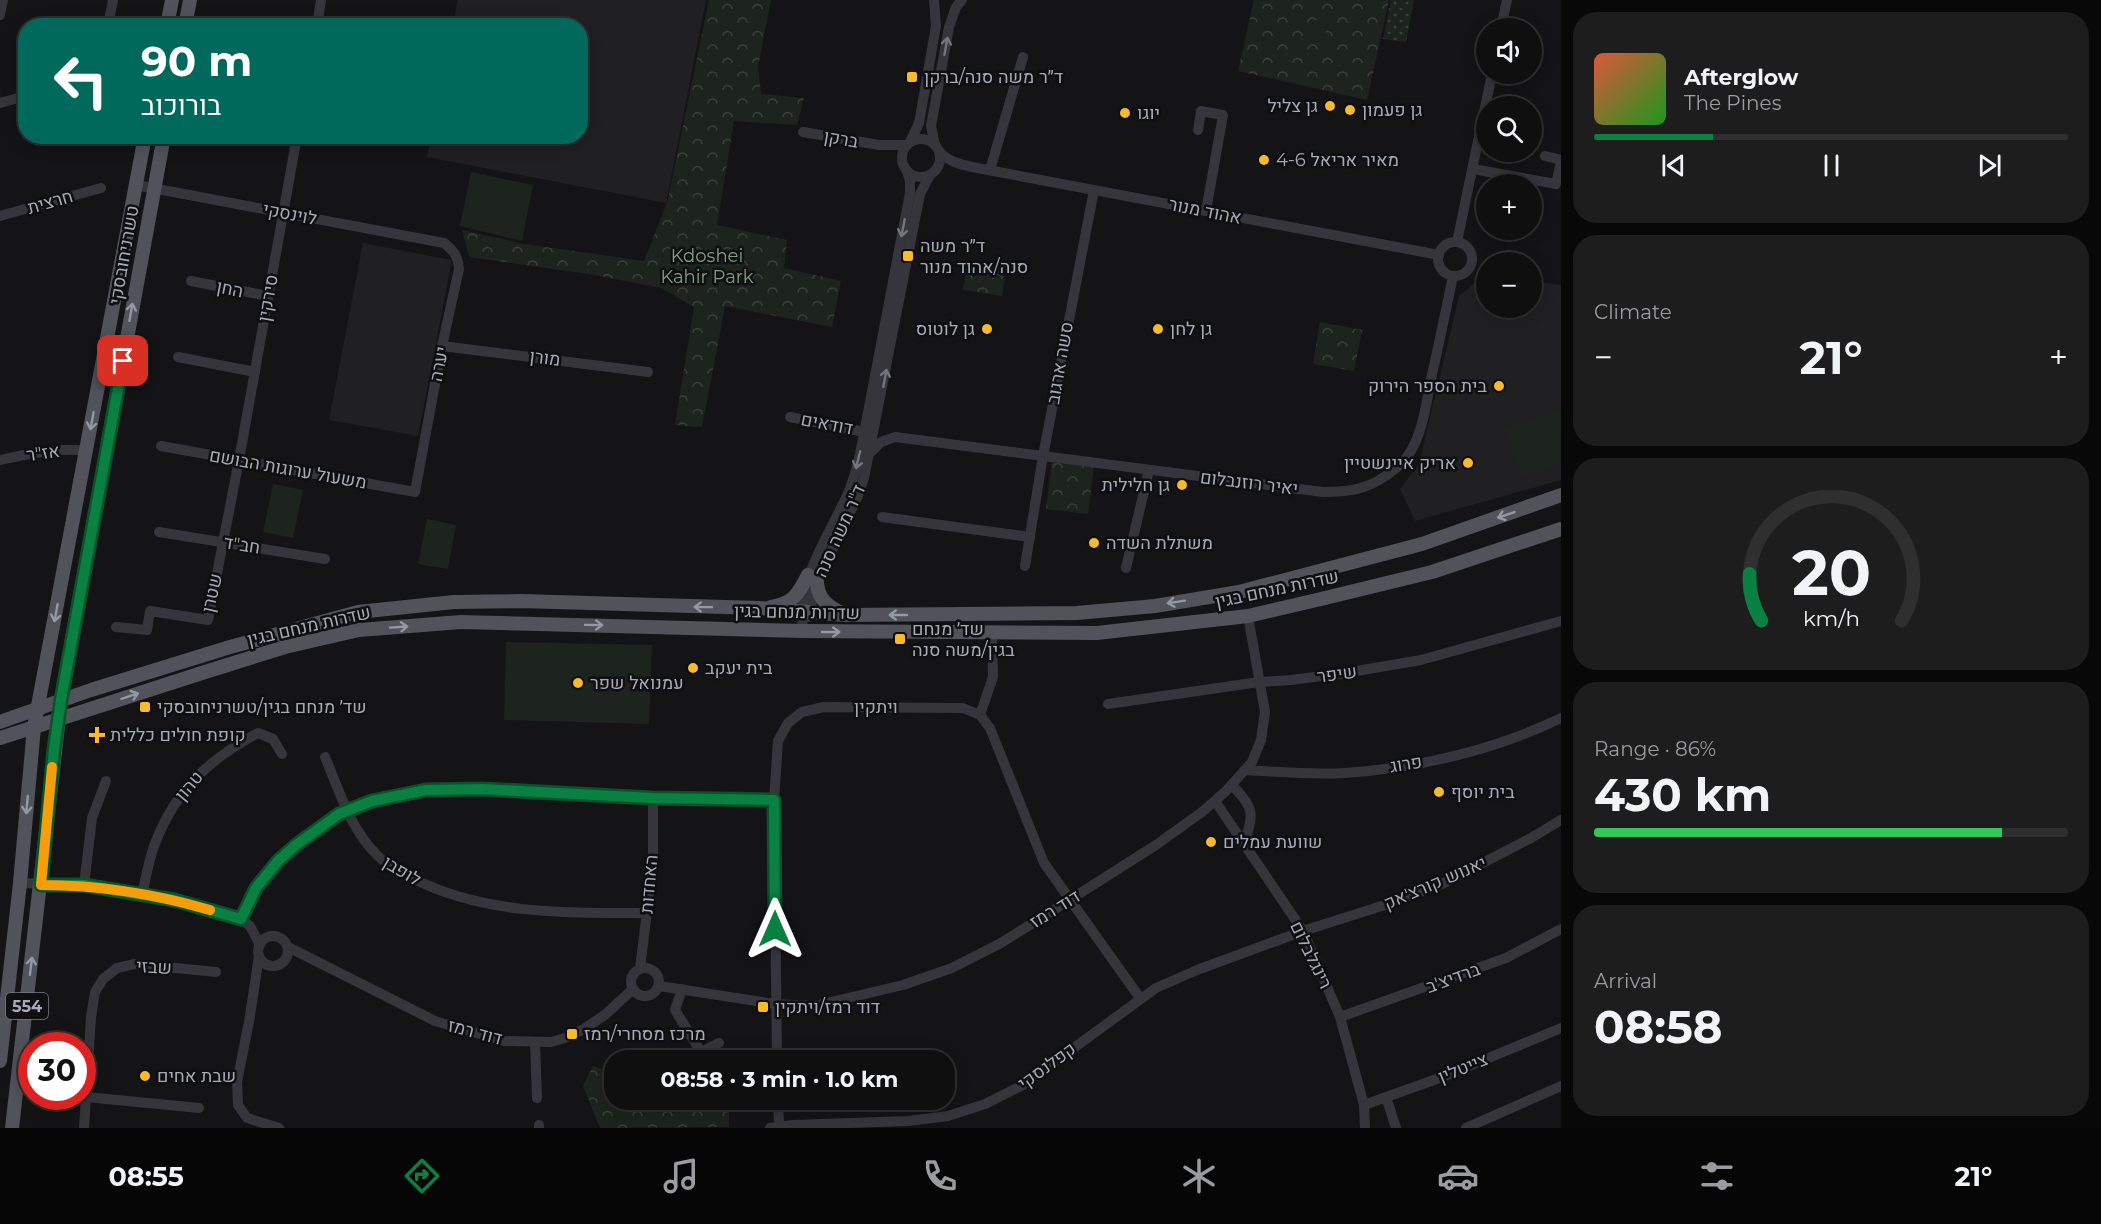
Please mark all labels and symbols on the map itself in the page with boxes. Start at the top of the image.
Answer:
one-way arrow [941,37,952,57]
place label: ד״ר משה סנה/ברקן [924,66,1063,88]
marker: ד״ר משה סנה/ברקן [905,70,919,84]
place label: גן צליל [1267,95,1318,117]
marker: גן צליל [1323,99,1337,113]
place label: גן פעמון [1362,99,1422,121]
place label: יוגו [1137,102,1160,124]
marker: גן פעמון [1343,103,1357,117]
marker: יוגו [1118,106,1132,120]
street label: ברקן [822,125,860,153]
place label: מאיר אריאל 4-6 [1276,149,1399,171]
marker: מאיר אריאל 4-6 [1257,153,1271,167]
street label: חרצית [25,185,75,219]
street label: אהוד מנור [1167,193,1243,229]
street label: לוינסקי [261,198,319,230]
street label: טשרניחובסקי [104,204,144,306]
one-way arrow [897,218,908,237]
place label: ד״ר משה סנה/אהוד מנור [920,235,1028,278]
park label: Kdoshei Kahir Park [660,245,754,288]
marker: ד״ר משה סנה/אהוד מנור [901,249,915,263]
street label: סירקין [253,273,283,323]
street label: החן [215,276,245,302]
one-way arrow [126,303,137,322]
place label: גן לוטוס [916,318,975,340]
place label: גן לחן [1170,318,1212,340]
street label: סשה ארגוב [1042,320,1078,406]
marker: גן לוטוס [980,322,994,336]
marker: גן לחן [1151,322,1165,336]
pin [97,335,148,386]
street label: יערה [425,345,453,383]
street label: מורן [528,345,562,371]
one-way arrow [880,368,891,388]
place label: בית הספר הירוק [1368,375,1488,397]
marker: בית הספר הירוק [1492,379,1506,393]
street label: דודאים [799,408,855,440]
one-way arrow [86,411,97,430]
street label: אז"ר [25,440,61,466]
street label: משעול ערוגות הבושם [208,444,368,494]
one-way arrow [852,451,864,470]
place label: אריק איינשטיין [1344,452,1456,474]
marker: אריק איינשטיין [1461,456,1475,470]
street label: יאיר רוזנבלום [1199,466,1299,500]
place label: גן חלילית [1102,474,1170,496]
marker: גן חלילית [1175,478,1189,492]
street label: ד"ר משה סנה [810,481,870,581]
one-way arrow [1497,511,1516,522]
street label: חב"ד [222,531,262,559]
place label: משתלת השדה [1106,532,1213,554]
marker: משתלת השדה [1087,536,1101,550]
street label: שדרות מנחם בגין [1213,565,1341,613]
street label: שטרן [197,571,227,615]
one-way arrow [1167,597,1186,608]
street label: שדרות מנחם בגין [734,600,860,624]
street label: שדרות מנחם בגין [245,601,373,651]
one-way arrow [693,601,713,613]
one-way arrow [50,602,61,622]
one-way arrow [888,609,908,621]
place label: שד׳ מנחם בגין/משה סנה [912,618,1015,661]
one-way arrow [584,620,604,631]
one-way arrow [389,621,409,632]
one-way arrow [820,626,840,637]
marker: שד׳ מנחם בגין/משה סנה [893,632,907,646]
place label: בית יעקב [705,657,773,679]
street label: שיפר [1316,660,1358,688]
marker: בית יעקב [686,661,700,675]
place label: עמנואל שפר [590,672,684,694]
marker: עמנואל שפר [571,676,585,690]
one-way arrow [120,689,139,700]
place label: שד׳ מנחם בגין/טשרניחובסקי [157,696,366,718]
street label: ויתקין [854,696,898,718]
marker: שד׳ מנחם בגין/טשרניחובסקי [138,700,152,714]
place label: קופת חולים כללית [110,724,246,746]
marker: קופת חולים כללית [88,726,106,744]
street label: פרוג [1388,751,1424,777]
street label: טהון [170,767,208,805]
place label: בית יוסף [1451,781,1515,803]
marker: בית יוסף [1432,785,1446,799]
one-way arrow [21,795,32,815]
place label: שוועת עמלים [1223,831,1322,853]
marker: שוועת עמלים [1204,835,1218,849]
street label: לופבן [379,851,425,891]
street label: יאנוש קורצ'אק [1380,852,1490,914]
street label: האחדות [635,854,663,914]
street label: דוד רמז [1026,885,1084,933]
position arrow [743,897,807,961]
street label: רינגלבלום [1285,918,1337,992]
street label: שבזי [136,955,172,979]
one-way arrow [26,956,37,976]
street label: ברדיצ'ב [1423,958,1484,998]
road number: 554 [6,993,48,1019]
place label: דוד רמז/ויתקין [775,996,880,1018]
marker: דוד רמז/ויתקין [756,1000,770,1014]
street label: דוד רמז [445,1014,505,1050]
place label: מרכז מסחרי/רמז [584,1023,706,1045]
marker: מרכז מסחרי/רמז [565,1027,579,1041]
speed limit sign: 30 [18,1032,96,1110]
street label: קפלנסקי [1014,1038,1080,1094]
street label: צייטלין [1435,1048,1491,1088]
place label: שבת אחים [157,1065,236,1087]
marker: שבת אחים [138,1069,152,1083]

